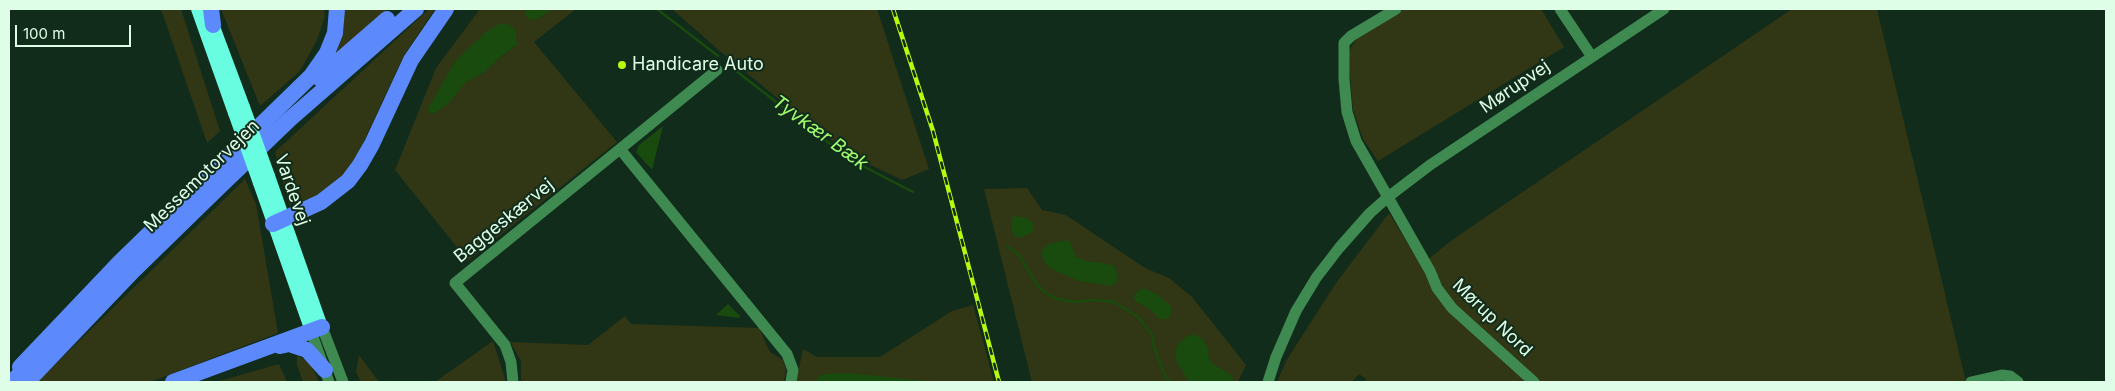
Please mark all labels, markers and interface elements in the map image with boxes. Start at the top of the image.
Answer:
scale bar [18,15,134,47]
text: 100 m [23,24,65,43]
place label: Handicare Auto [632,54,764,76]
street label: Mørupvej [1476,56,1554,118]
marker: Handicare Auto [616,59,628,71]
water label: Tyvkær Bæk [768,91,872,175]
street label: Messemotorvejen [140,115,264,237]
street label: Vardevej [270,152,314,228]
street label: Baggeskærvej [450,174,558,268]
street label: Mørup Nord [1448,275,1536,361]

